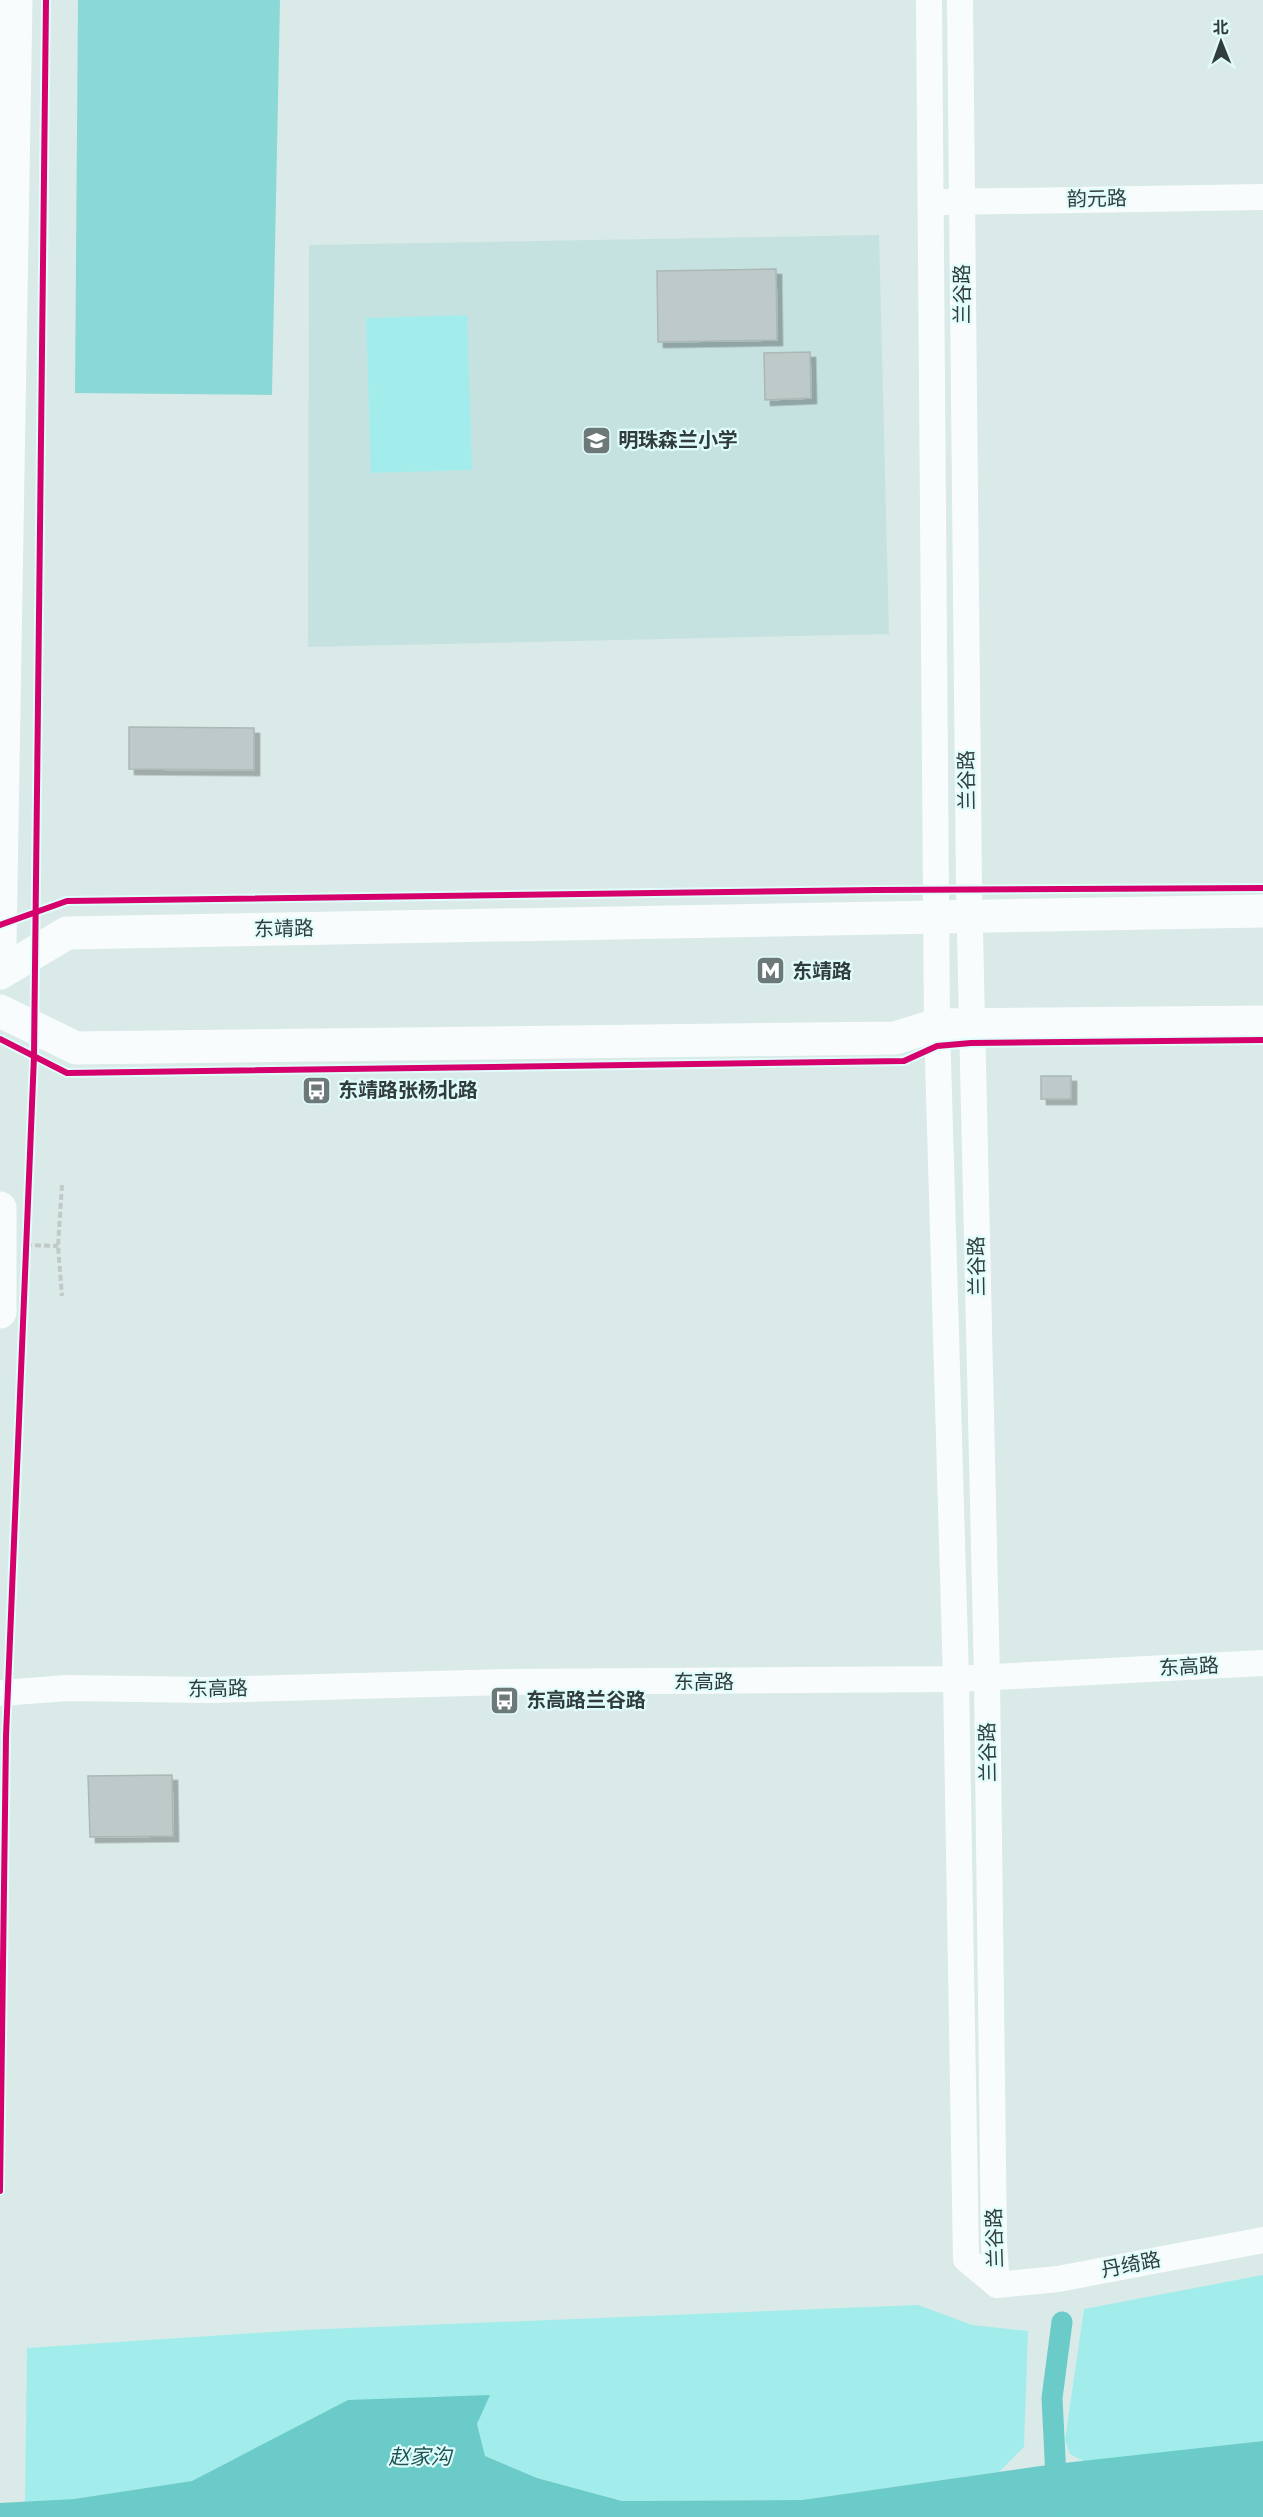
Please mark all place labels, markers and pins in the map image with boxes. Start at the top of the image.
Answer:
school or university icon: 明珠森兰小学 [581,424,613,456]
place label: 明珠森兰小学 [618,429,738,452]
metro station icon: 东靖路 [755,955,787,987]
place label: 东靖路 [792,960,852,983]
bus stop icon: 东靖路张杨北路 [301,1074,333,1106]
place label: 东靖路张杨北路 [338,1079,478,1102]
bus stop icon: 东高路兰谷路 [489,1684,521,1716]
place label: 东高路兰谷路 [526,1689,646,1712]

